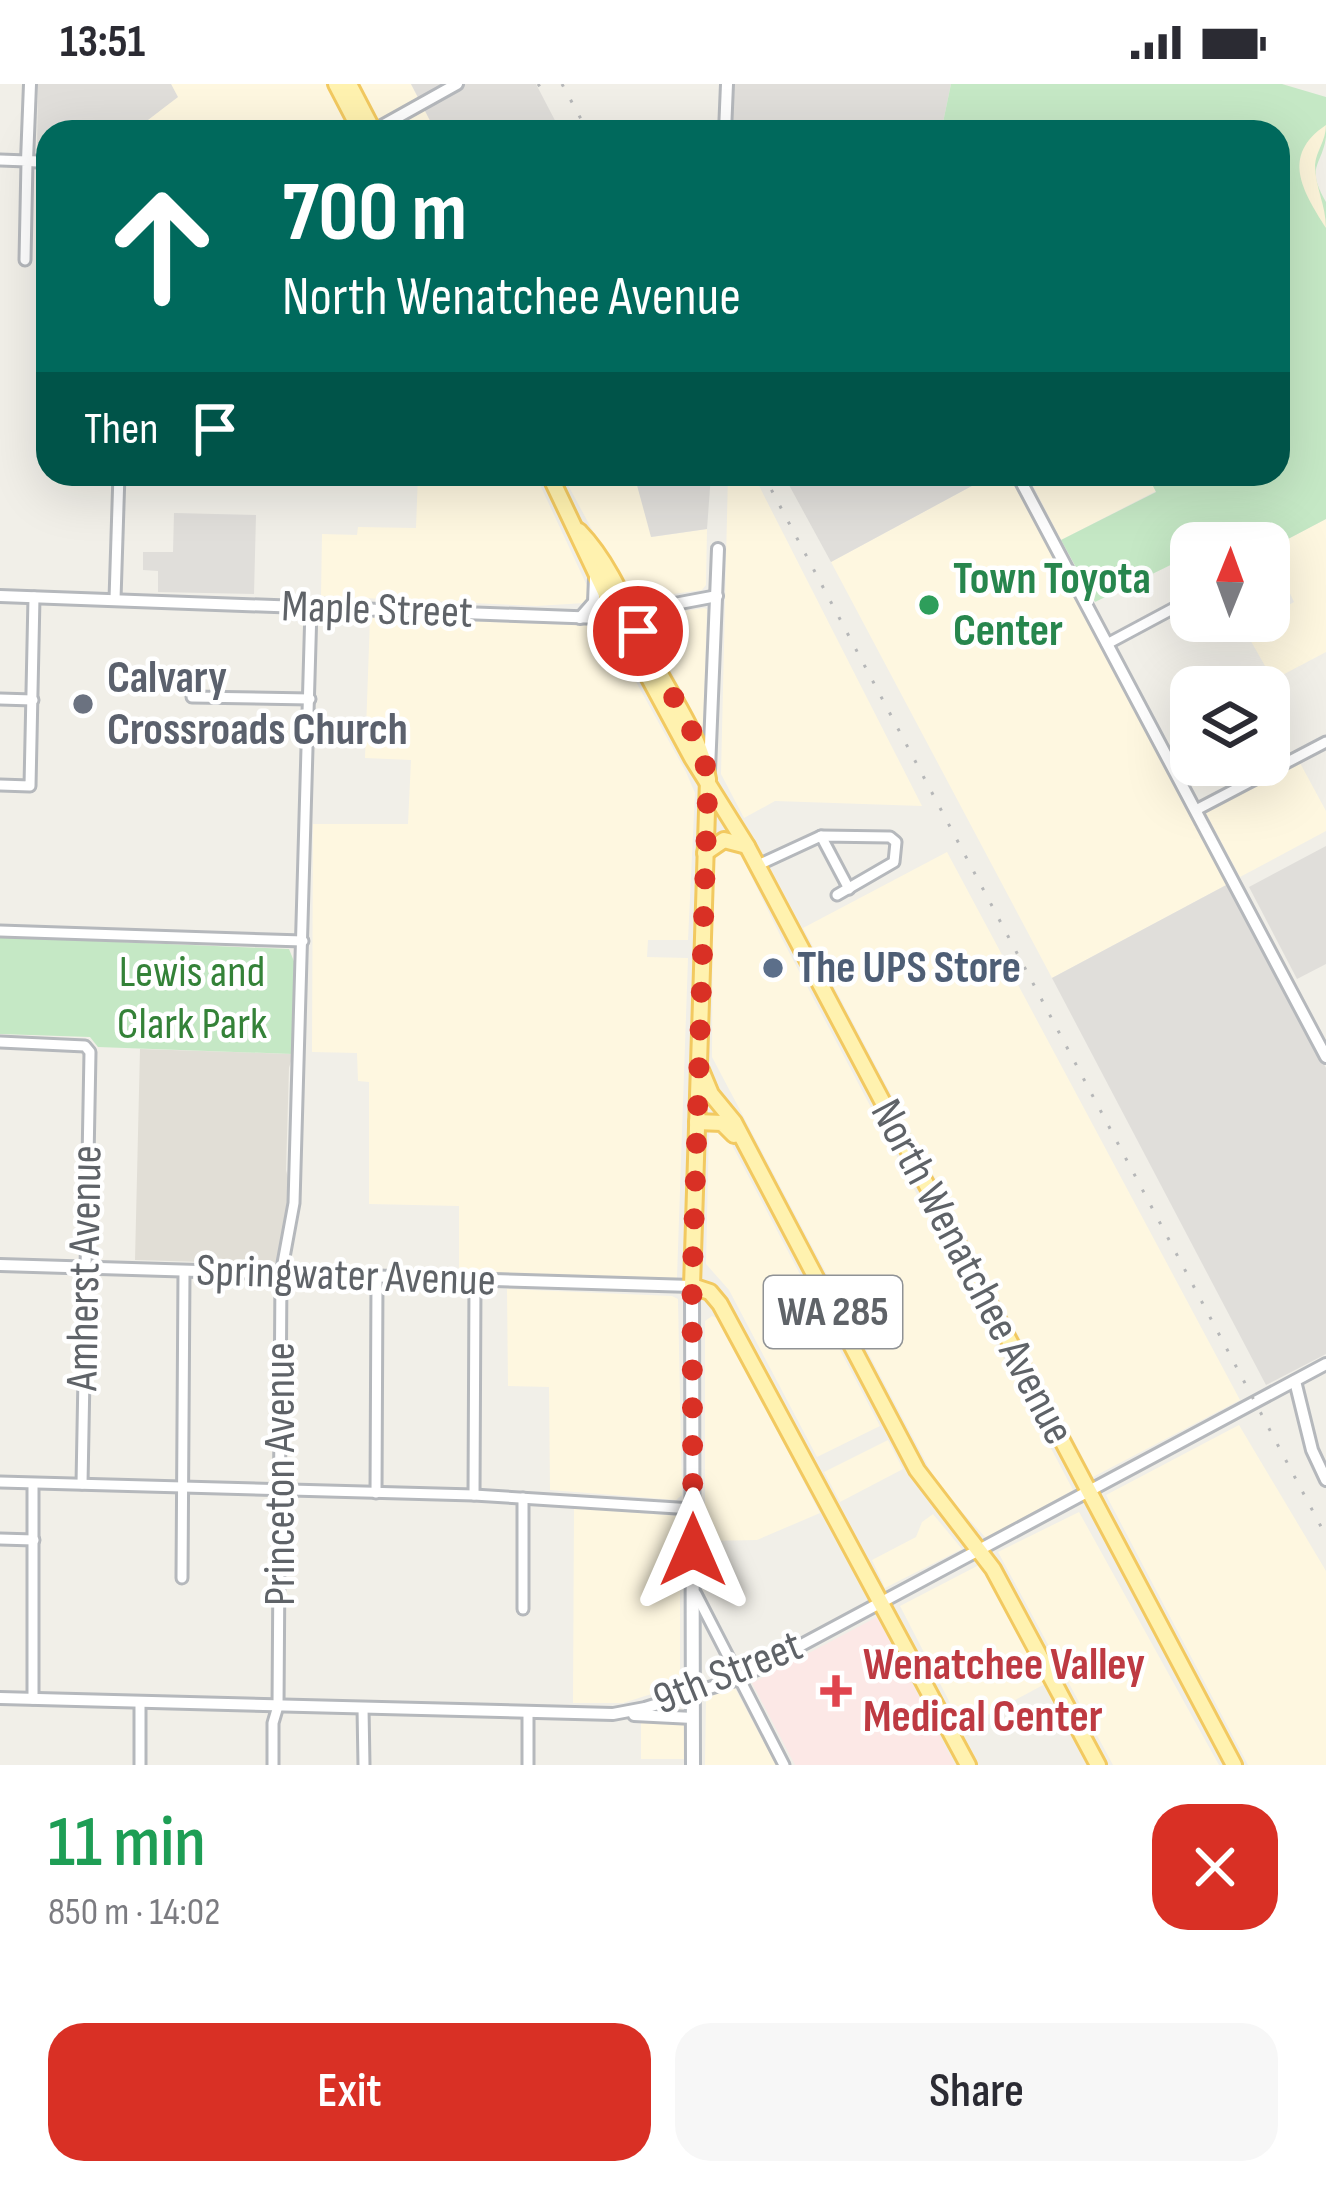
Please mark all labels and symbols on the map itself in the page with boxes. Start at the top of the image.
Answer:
north arrow [1170,522,1290,642]
place label: Town Toyota Center [953,552,1151,659]
street label: Maple Street [280,579,474,641]
pin [587,580,689,682]
marker: Town Toyota Center [916,592,942,618]
place label: Calvary Crossroads Church [107,651,408,758]
marker: Calvary Crossroads Church [70,691,96,717]
place label: The UPS Store [797,941,1021,996]
park label: Lewis and Clark Park [117,945,267,1052]
marker: The UPS Store [760,955,786,981]
street label: North Wenatchee Avenue [858,1090,1086,1454]
street label: Amherst Avenue [55,1145,115,1392]
street label: Springwater Avenue [195,1243,497,1309]
road number: WA 285 [764,1276,902,1348]
street label: Princeton Avenue [253,1342,308,1606]
position arrow [630,1487,756,1613]
street label: 9th Street [646,1618,810,1728]
place label: Wenatchee Valley Medical Center [863,1638,1145,1745]
marker: Wenatchee Valley Medical Center [820,1675,852,1707]

